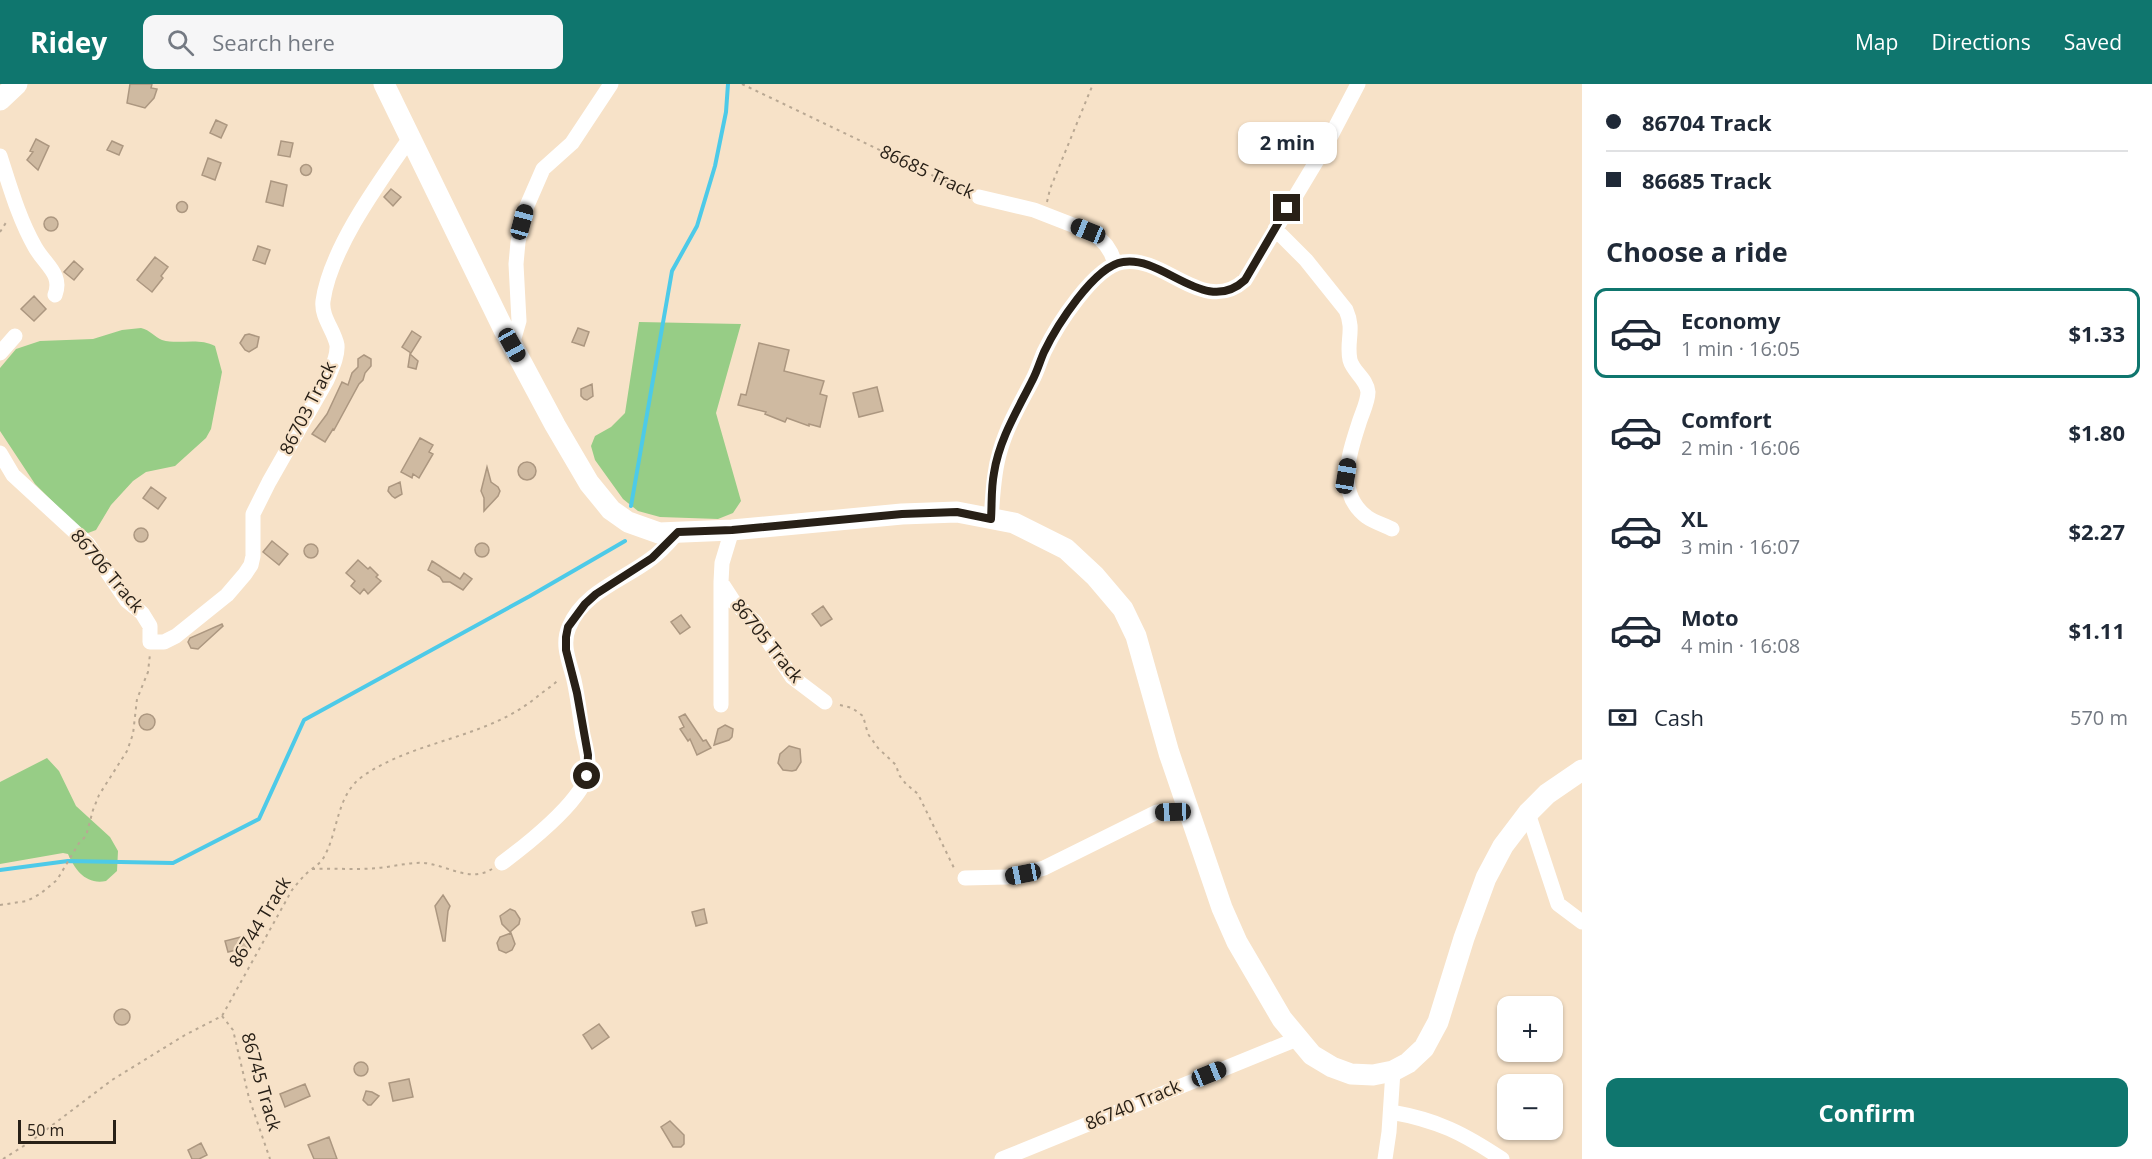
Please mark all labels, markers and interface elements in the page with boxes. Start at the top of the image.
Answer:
search box [143,15,563,69]
text: Ridey [30,23,107,61]
icon: search [164,26,197,59]
text: Search here [212,27,335,57]
text: Map [1855,28,1898,56]
text: Directions [1931,28,2031,56]
text: Saved [2064,28,2122,56]
text: 86704 Track [1642,107,1772,137]
callout: 2 min [1238,121,1336,163]
text: 2 min [1260,129,1315,156]
street label: 86685 Track [876,139,979,204]
text: 86685 Track [1642,165,1772,195]
route end [1273,194,1300,221]
car [509,202,535,242]
car [1068,216,1108,246]
text: Choose a ride [1606,233,1788,270]
text: Economy [1681,305,1780,335]
icon: car [1609,306,1663,360]
text: $1.33 [2068,318,2125,348]
car [495,325,529,365]
text: 1 min · 16:05 [1681,335,1800,362]
street label: 86703 Track [273,356,341,458]
text: Comfort [1681,404,1772,434]
icon: car [1609,405,1663,459]
text: $1.80 [2068,417,2125,447]
text: 2 min · 16:06 [1681,434,1800,461]
car [1334,457,1358,495]
text: XL [1681,503,1708,533]
icon: car [1609,504,1663,558]
text: $2.27 [2068,516,2125,546]
street label: 86706 Track [66,524,150,617]
text: 3 min · 16:07 [1681,533,1800,560]
street label: 86705 Track [727,593,809,688]
text: Moto [1681,602,1739,632]
icon: car [1609,603,1663,657]
text: $1.11 [2068,615,2125,645]
text: 4 min · 16:08 [1681,632,1800,659]
icon: cash [1606,701,1639,734]
text: Cash [1654,702,1704,732]
text: 570 m [2070,704,2128,731]
route start [573,762,600,789]
car [1155,802,1191,822]
car [1004,862,1042,886]
street label: 86744 Track [223,871,296,971]
map controls [1497,996,1563,1140]
button: + [1497,996,1563,1062]
street label: 86745 Track [236,1030,288,1134]
car [1189,1059,1229,1089]
street label: 86740 Track [1081,1073,1185,1135]
button: − [1497,1074,1563,1140]
button: Confirm [1606,1078,2128,1147]
scale bar [18,1117,116,1144]
text: 50 m [27,1119,64,1141]

